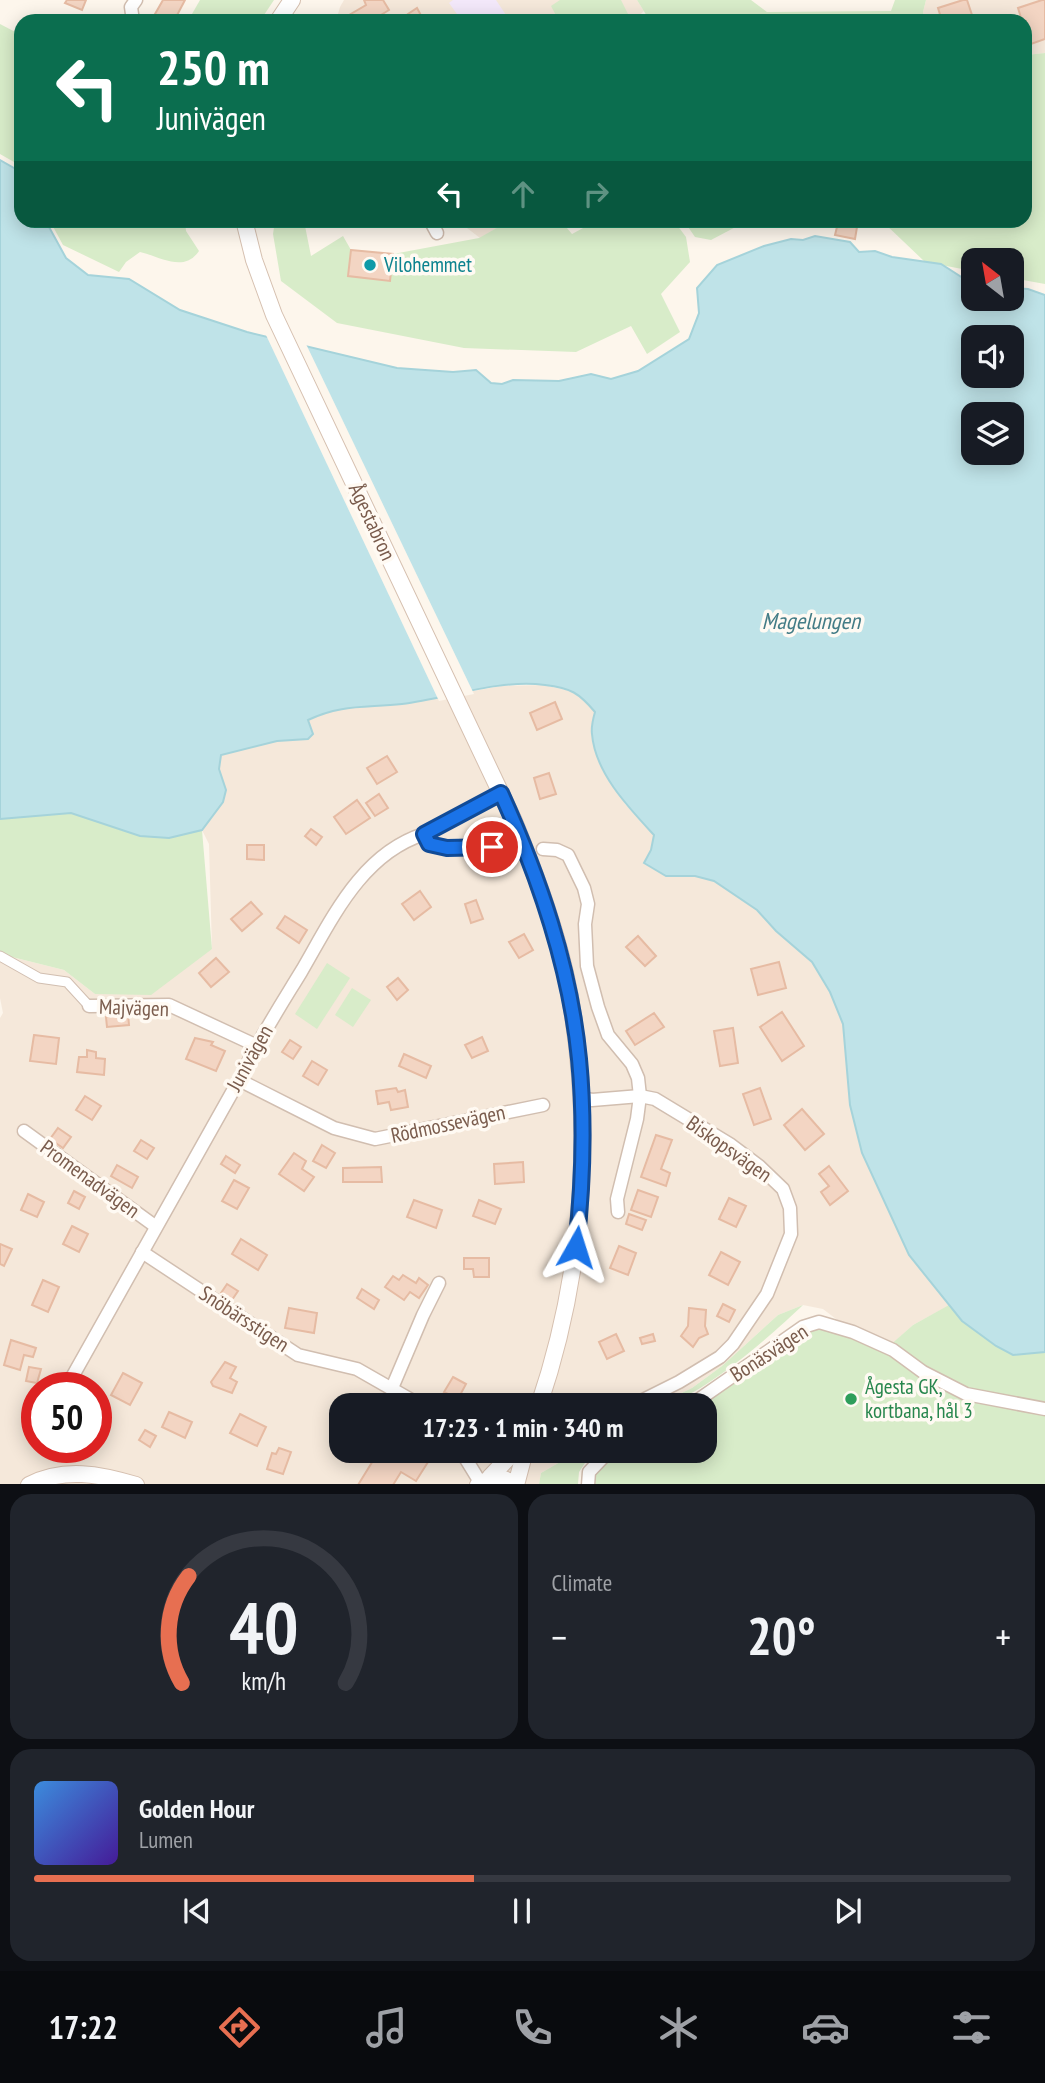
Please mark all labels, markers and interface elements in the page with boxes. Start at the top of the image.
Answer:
text: 250 m [157,35,270,99]
icon: left [42,42,133,133]
text: Junivägen [157,97,266,139]
icon: left [431,175,469,213]
icon: ahead [504,175,542,213]
icon: right [577,175,615,213]
north arrow [961,248,1024,312]
map controls [961,248,1024,465]
place label: Vilohemmet [383,251,472,278]
marker: Vilohemmet [362,257,378,273]
button: sound [961,325,1024,388]
button: layers [961,402,1024,465]
street label: Ågestabron [343,479,402,565]
water label: Magelungen [762,606,862,635]
pin [462,817,522,877]
icon: arrive [473,828,511,866]
street label: Majvägen [99,993,169,1022]
street label: Junivägen [220,1020,279,1096]
street label: Rödmossevägen [388,1098,508,1149]
street label: Biskopsvägen [681,1109,777,1188]
street label: Promenadvägen [35,1133,145,1224]
position arrow [539,1210,613,1284]
street label: Snöbärsstigen [194,1279,294,1358]
street label: Bonäsvägen [725,1318,813,1388]
speed limit sign: 50 [21,1372,112,1463]
place label: Ågesta GK, kortbana, hål 3 [865,1373,973,1424]
marker: Ågesta GK, kortbana, hål 3 [843,1391,859,1407]
text: 17:23 · 1 min · 340 m [423,1411,623,1444]
text: Climate [552,1568,612,1597]
text: 40 [229,1579,299,1673]
text: 20° [747,1602,816,1669]
text: − [552,1612,567,1661]
text: + [995,1612,1011,1661]
text: km/h [242,1664,286,1696]
text: Golden Hour [139,1792,254,1825]
text: Lumen [139,1825,193,1854]
icon: previous [178,1892,216,1930]
icon: pause [503,1892,541,1930]
icon: next [829,1892,867,1930]
icon: directions [215,2003,264,2052]
icon: music [362,2003,411,2052]
icon: phone [508,2003,557,2052]
icon: climate [654,2003,703,2052]
icon: car [801,2003,850,2052]
icon: filters [947,2003,996,2052]
text: 17:22 [49,2006,118,2048]

